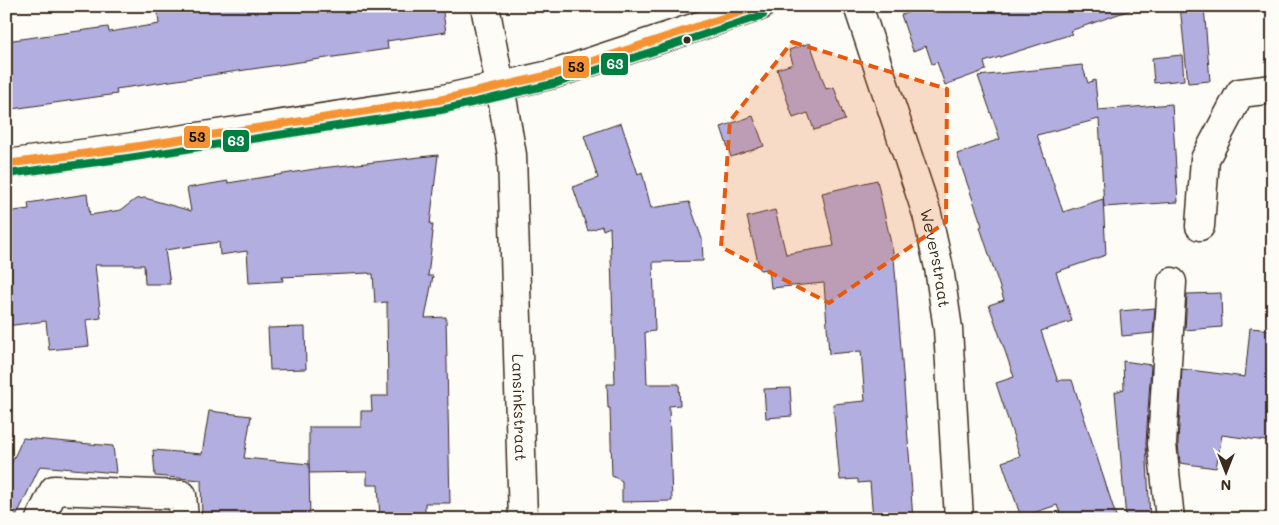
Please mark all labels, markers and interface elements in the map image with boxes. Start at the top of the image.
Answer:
unlabelled marker [682,35,692,45]
line badge: 63 [600,52,629,76]
text: 63 [607,54,623,73]
line badge: 53 [562,55,590,79]
text: 53 [568,57,584,76]
line badge: 53 [183,125,211,149]
text: 53 [189,127,205,146]
line badge: 63 [222,129,250,153]
text: 63 [228,131,244,150]
street label: Weverstraat [916,206,956,309]
street label: Lansinkstraat [508,354,532,461]
north arrow [1202,448,1252,498]
text: N [1221,476,1231,495]

